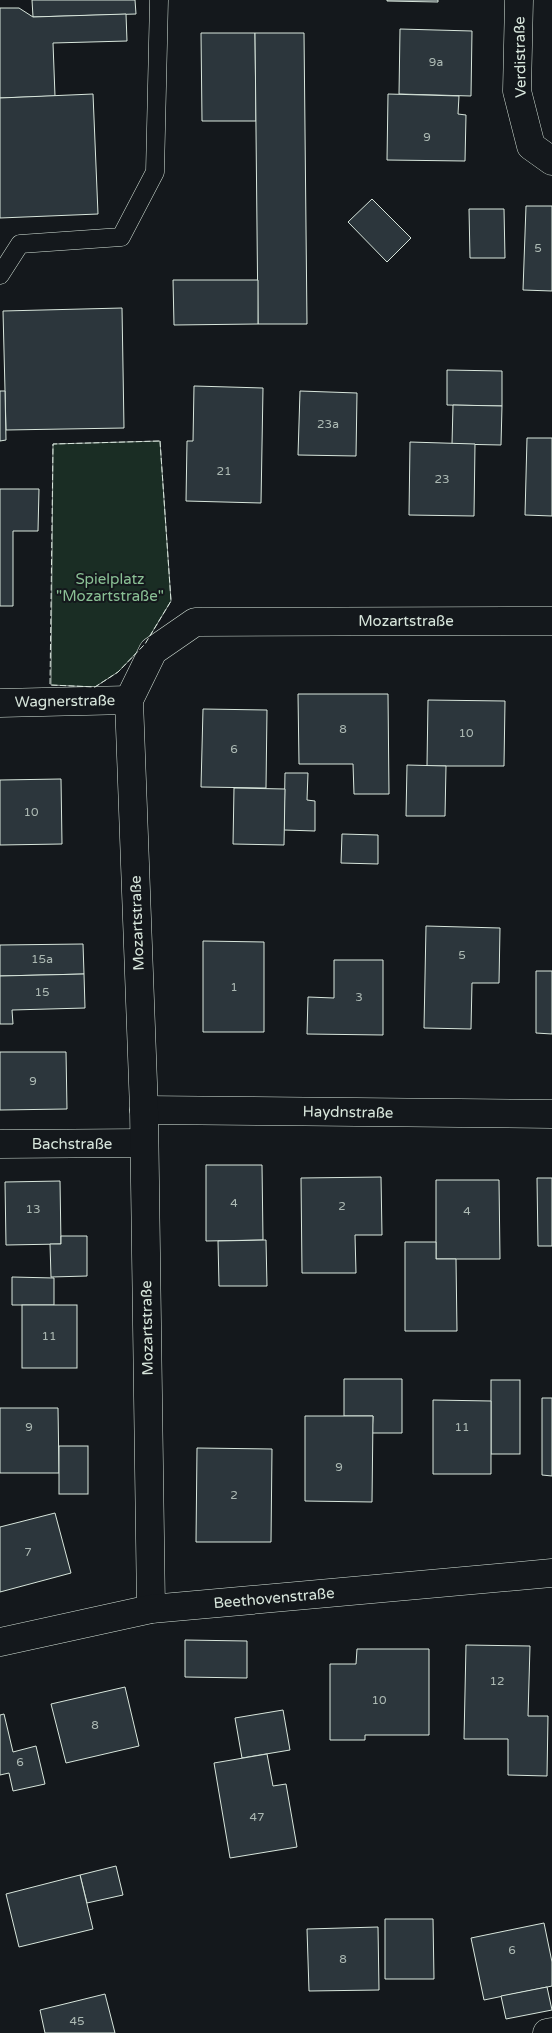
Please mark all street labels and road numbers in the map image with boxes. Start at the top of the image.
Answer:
street label: Verdistraße [510,16,530,98]
street label: Mozartstraße [358,612,454,630]
street label: Wagnerstraße [15,691,115,711]
street label: Mozartstraße [126,875,148,971]
street label: Haydnstraße [302,1102,394,1122]
street label: Bachstraße [32,1135,112,1153]
street label: Mozartstraße [137,1280,157,1376]
street label: Beethovenstraße [213,1584,335,1612]

